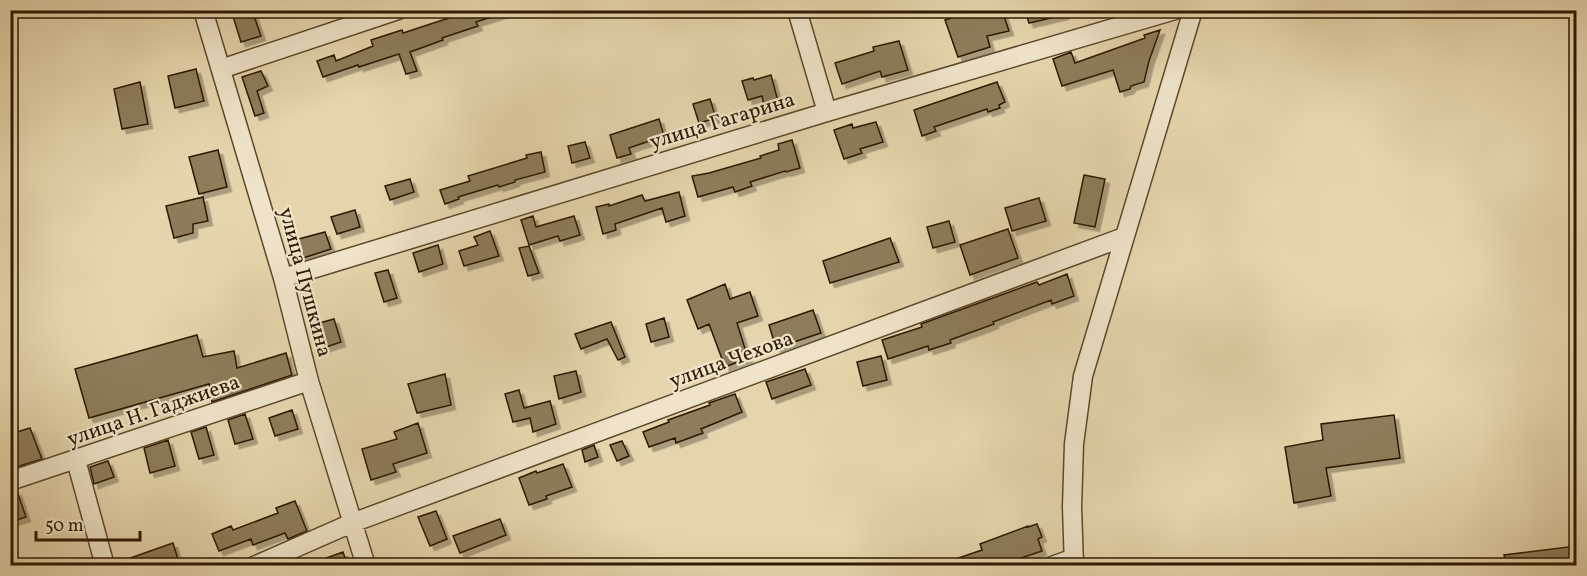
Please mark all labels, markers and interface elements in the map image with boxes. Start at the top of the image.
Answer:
street label: улица Гагарина [646,86,799,157]
street label: улица Пушкина [271,204,338,360]
street label: улица Чехова [665,325,798,396]
street label: улица Н. Гаджиева [63,368,244,455]
scale bar [36,504,140,542]
text: 50 m [45,514,84,539]

